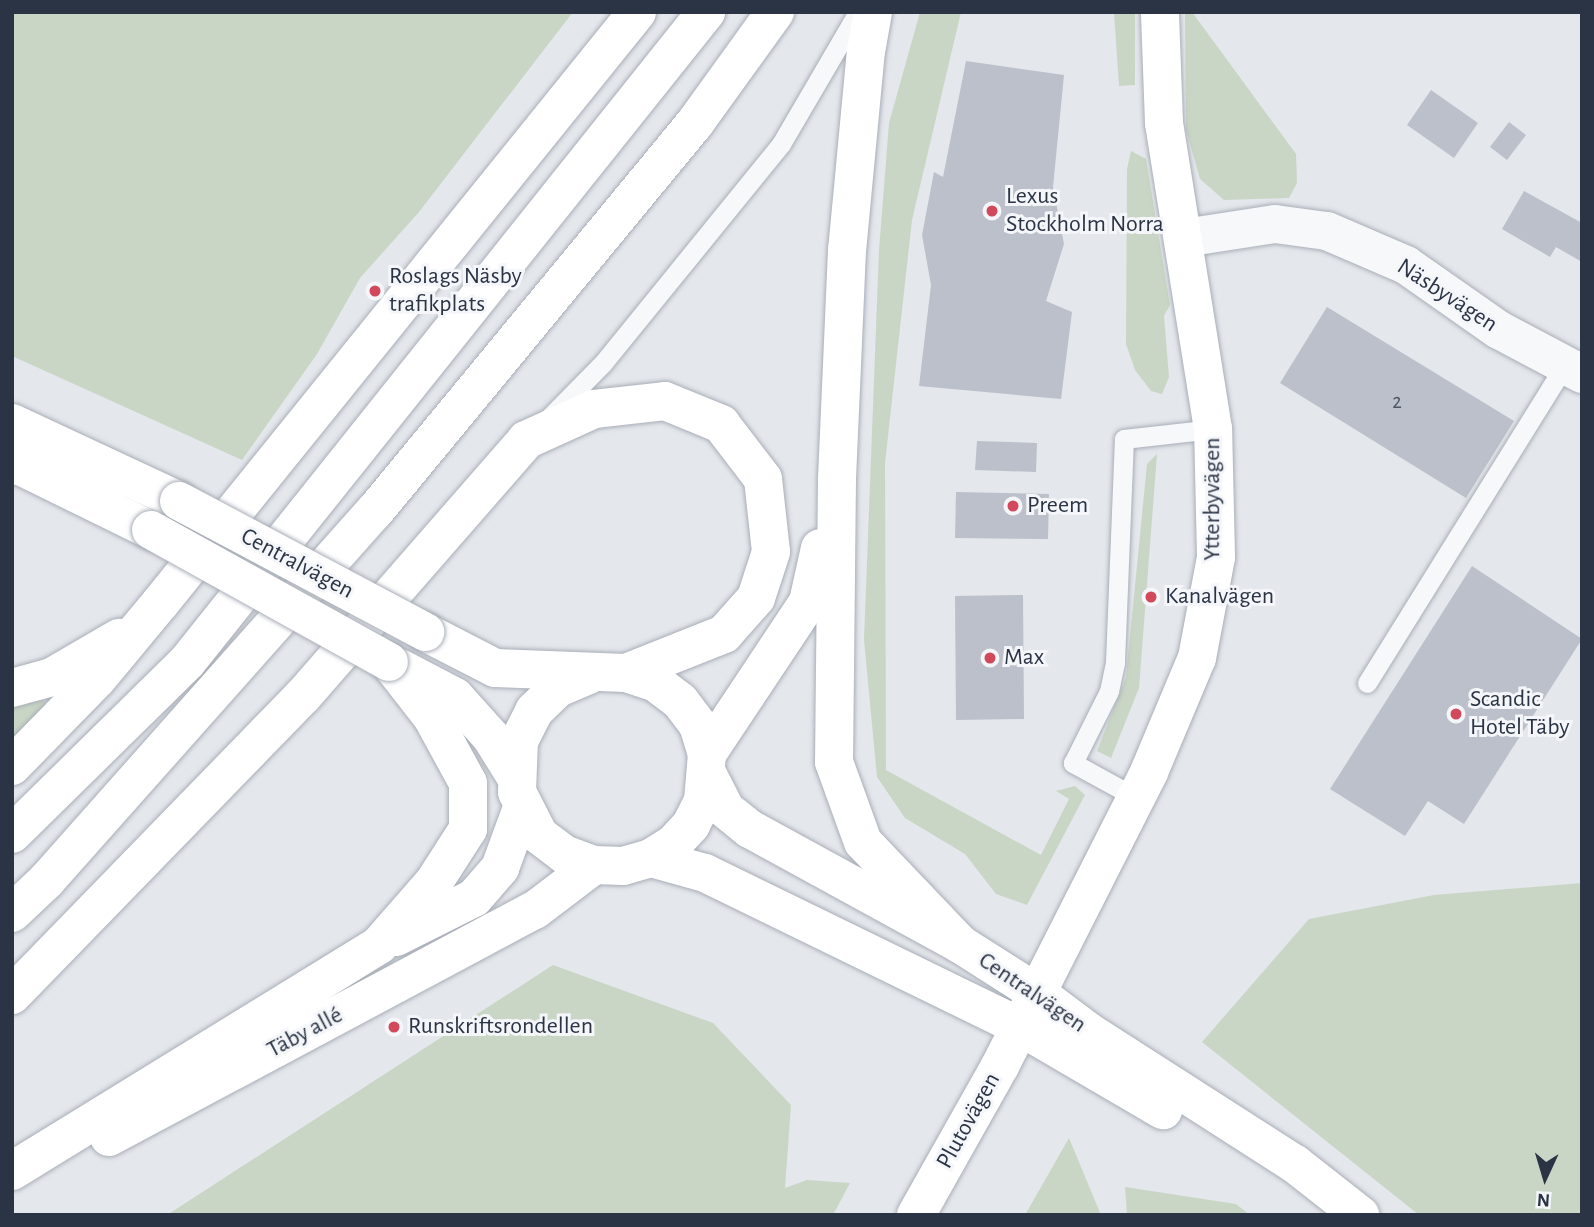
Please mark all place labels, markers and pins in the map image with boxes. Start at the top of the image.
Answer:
place label: Lexus Stockholm Norra [1006,183,1164,239]
marker: Lexus Stockholm Norra [984,203,1000,219]
place label: Roslags Näsby trafikplats [389,263,522,319]
marker: Roslags Näsby trafikplats [367,283,383,299]
place label: Preem [1027,492,1088,520]
marker: Preem [1005,498,1021,514]
place label: Kanalvägen [1165,583,1274,611]
marker: Kanalvägen [1143,589,1159,605]
place label: Max [1004,644,1044,672]
marker: Max [982,650,998,666]
place label: Scandic Hotel Täby [1470,686,1570,742]
marker: Scandic Hotel Täby [1448,706,1464,722]
place label: Runskriftsrondellen [408,1013,593,1041]
marker: Runskriftsrondellen [386,1019,402,1035]

